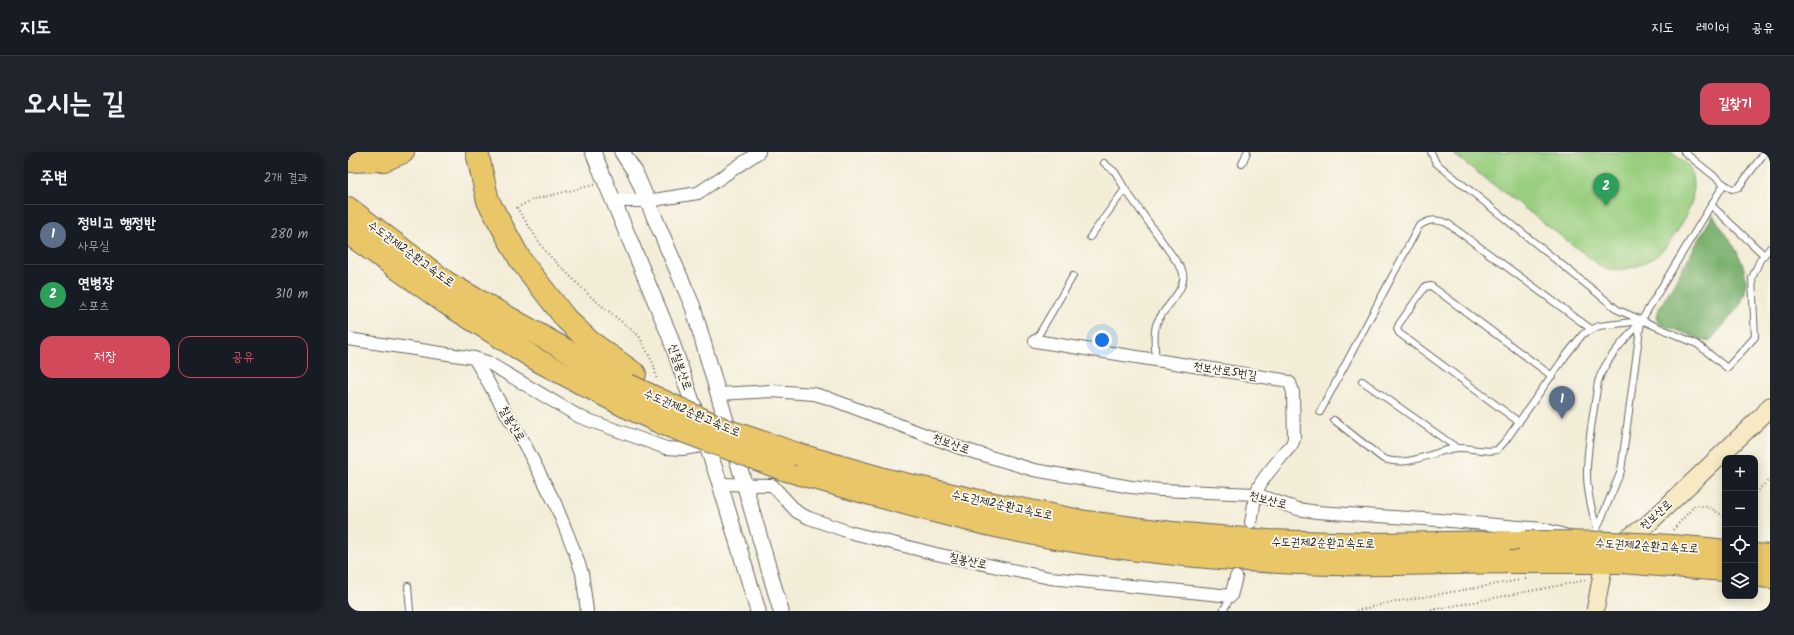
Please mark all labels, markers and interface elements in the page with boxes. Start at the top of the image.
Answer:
text: 지도 [20,13,51,43]
text: 지도 [1651,17,1674,39]
text: 레이어 [1696,17,1729,39]
text: 공유 [1751,17,1774,39]
text: 오시는 길 [24,82,125,127]
button: 길찾기 [1700,83,1770,125]
text: 주변 [40,165,67,192]
text: 2개 결과 [264,168,308,189]
pin: 2 [1593,173,1619,206]
text: 정비고 행정반 [78,212,156,236]
street label: 수도권제2순환고속도로 [364,216,458,292]
text: 1 [51,224,55,245]
text: 280 m [271,224,308,245]
text: 사무실 [78,236,109,257]
text: 연병장 [78,272,114,296]
text: 2 [49,284,57,305]
text: 310 m [274,284,308,305]
text: 스포츠 [78,296,109,317]
your location [1092,330,1112,350]
button: 저장 [40,336,170,378]
button: 공유 [178,336,308,378]
street label: 신칠봉산로 [663,341,697,393]
street label: 천보산로5번길 [1192,357,1259,385]
street label: 수도권제2순환고속도로 [641,384,743,442]
pin: 1 [1549,386,1575,419]
street label: 칠봉산로 [494,403,530,445]
street label: 천보산로 [930,428,972,460]
map controls [1722,455,1758,599]
button: + [1722,455,1758,491]
street label: 수도권제2순환고속도로 [949,485,1055,525]
street label: 천보산로 [1247,486,1289,514]
button: − [1722,491,1758,527]
street label: 천보산로 [1635,495,1677,535]
button: locate [1722,527,1758,563]
street label: 수도권제2순환고속도로 [1271,533,1375,553]
street label: 수도권제2순환고속도로 [1595,534,1699,558]
street label: 칠봉산로 [947,548,989,574]
button: layers [1722,563,1758,599]

